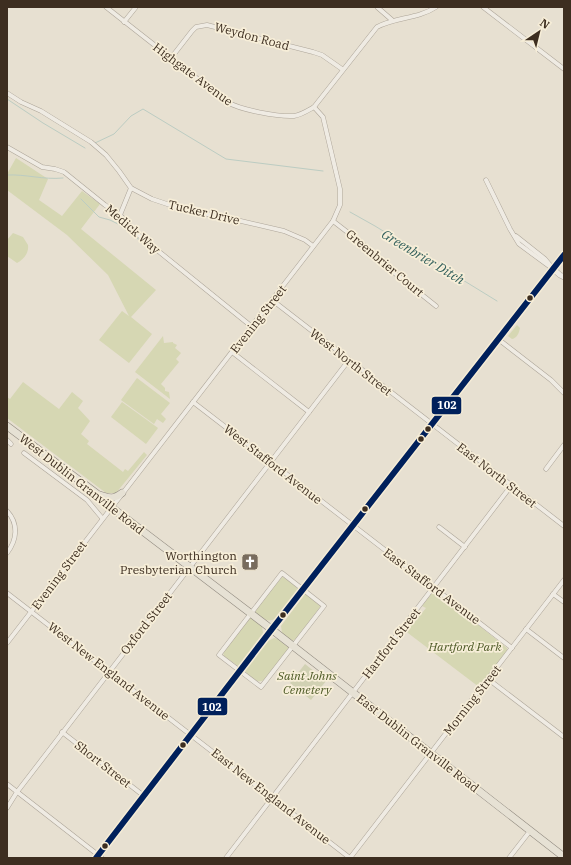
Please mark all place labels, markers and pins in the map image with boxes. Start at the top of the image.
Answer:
unlabelled marker [525,293,535,303]
unlabelled marker [423,424,433,434]
unlabelled marker [416,434,426,444]
unlabelled marker [360,504,370,514]
place label: Worthington Presbyterian Church [120,548,237,577]
church icon: Worthington Presbyterian Church [240,552,260,572]
unlabelled marker [278,610,288,620]
unlabelled marker [178,740,188,750]
unlabelled marker [100,841,110,851]

